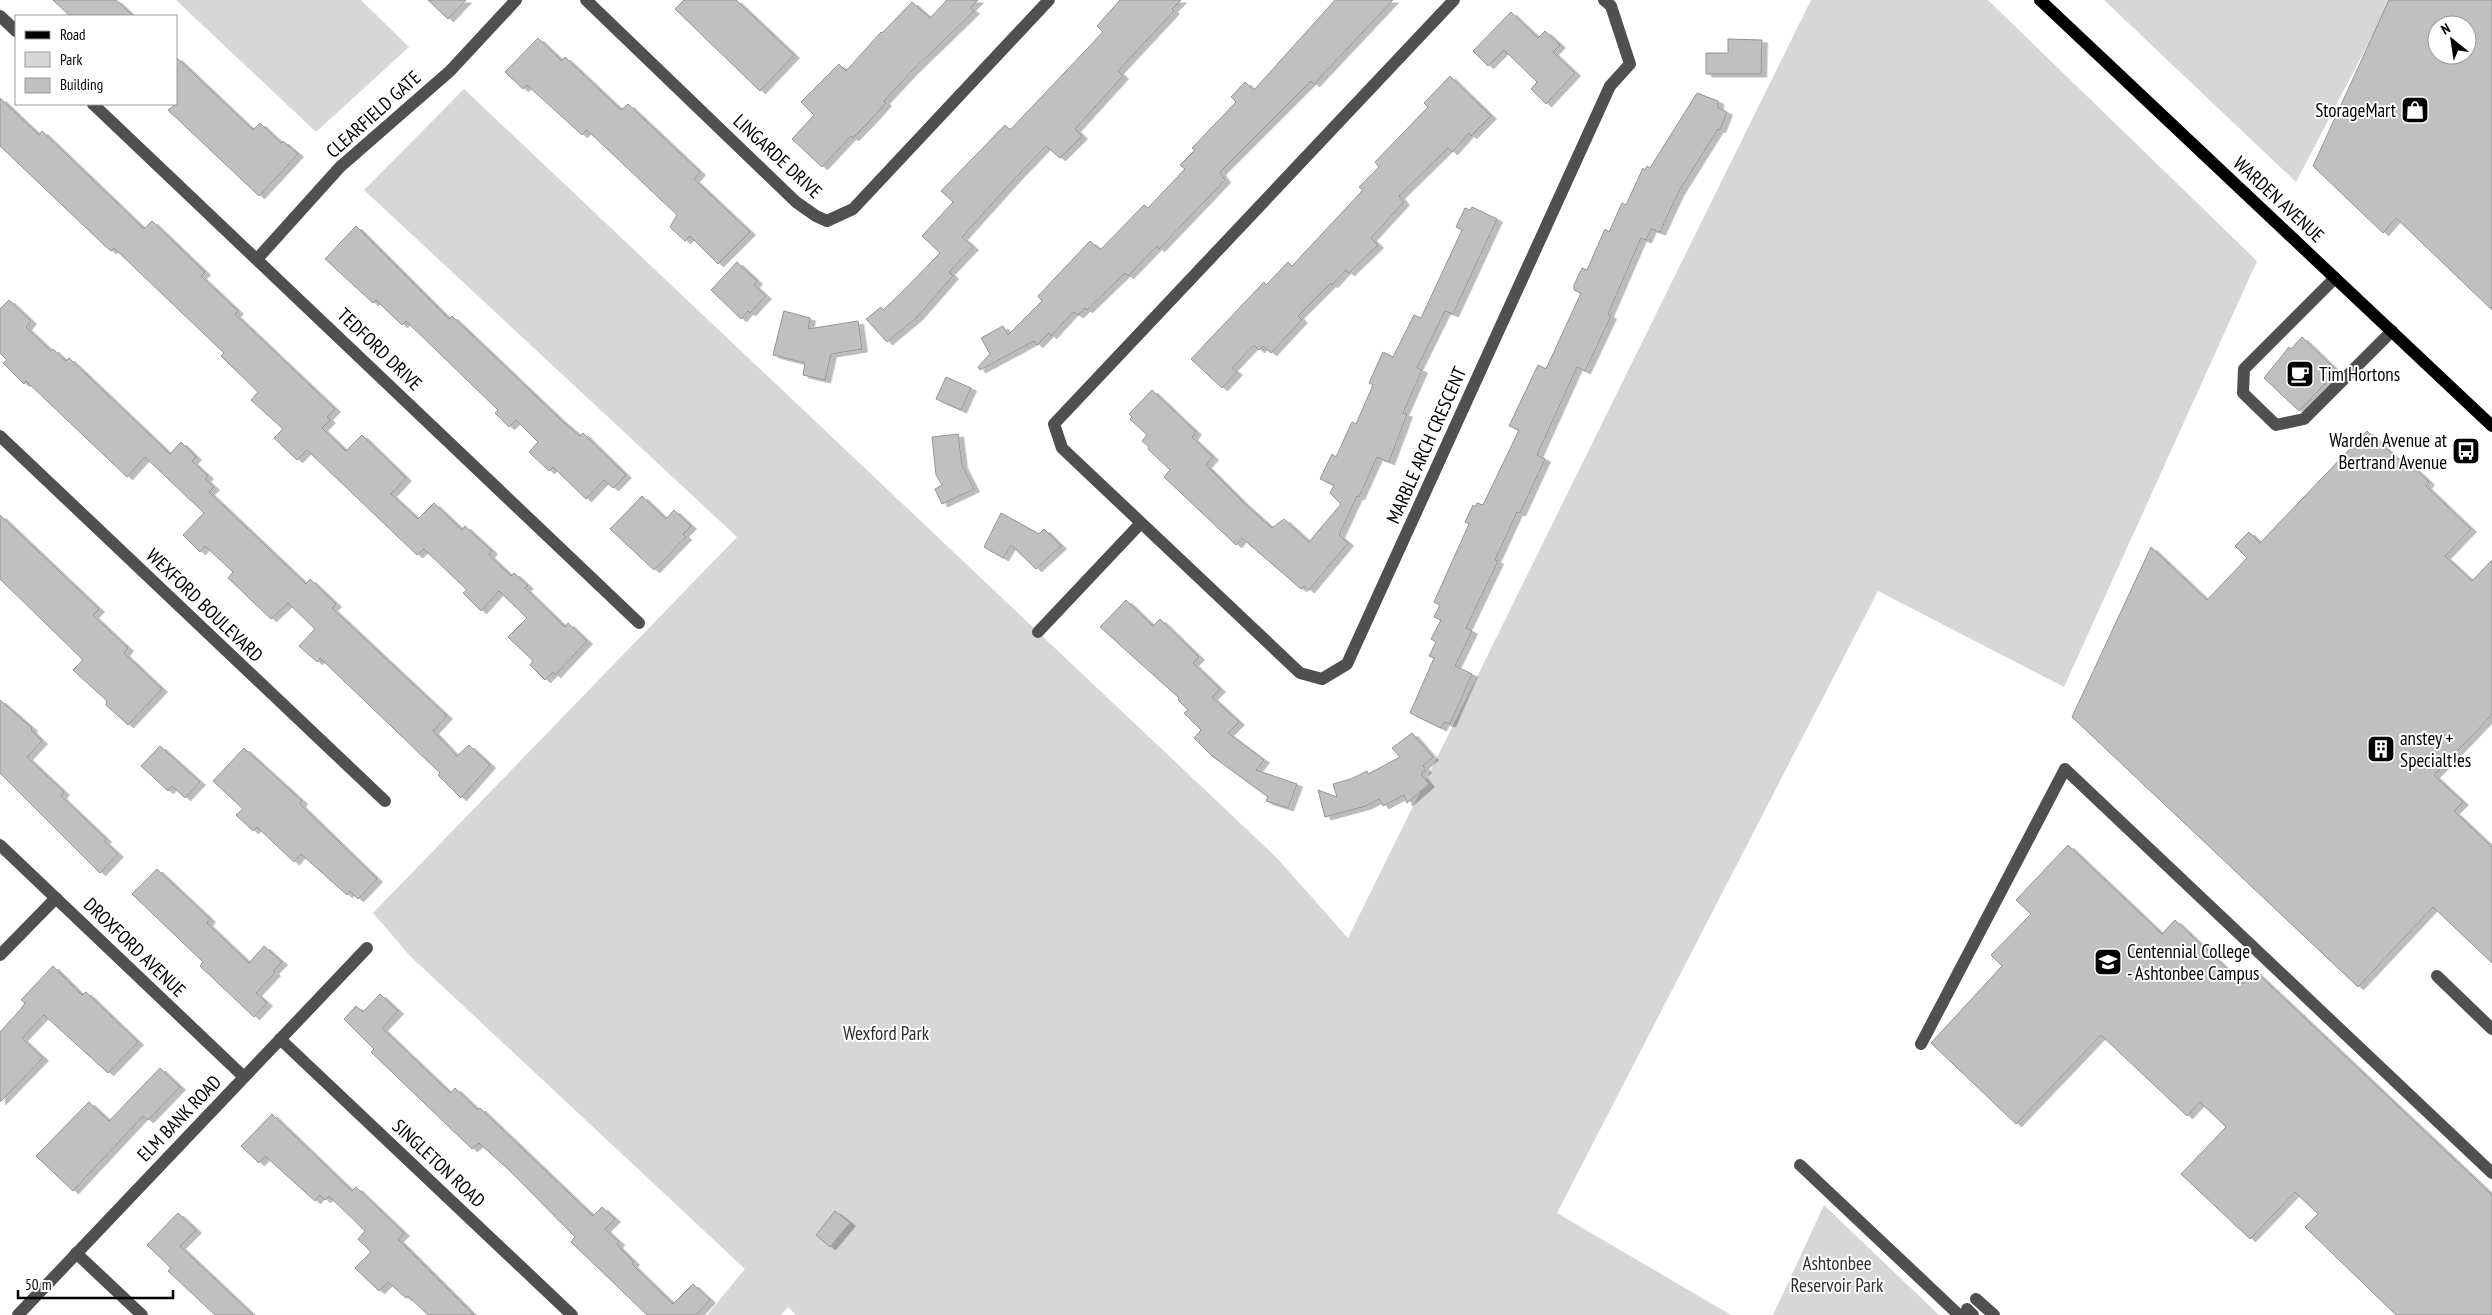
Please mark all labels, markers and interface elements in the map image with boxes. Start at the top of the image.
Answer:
legend [15,15,178,105]
north arrow [2427,15,2477,65]
text: N [2438,19,2453,38]
text: Road [60,25,86,44]
text: Park [60,50,82,69]
street label: CLEARFIELD GATE [321,65,425,163]
text: Building [60,75,103,94]
shop icon: StorageMart [2400,95,2430,125]
place label: StorageMart [2315,98,2397,122]
street label: LINGARDE DRIVE [729,109,827,203]
street label: WARDEN AVENUE [2228,151,2330,247]
street label: TEDFORD DRIVE [333,303,427,395]
cafe icon: Tim Hortons [2285,359,2315,389]
place label: Tim Hortons [2319,362,2400,386]
street label: MARBLE ARCH CRESCENT [1381,363,1472,527]
place label: Warden Avenue at Bertrand Avenue [2329,428,2448,474]
bus stop icon: Warden Avenue at Bertrand Avenue [2451,436,2481,466]
street label: WEXFORD BOULEVARD [142,543,268,667]
place label: anstey + Specialt!es [2400,726,2471,772]
building icon: anstey + Specialt!es [2366,734,2396,764]
street label: DROXFORD AVENUE [79,892,191,1002]
place label: Centennial College - Ashtonbee Campus [2127,939,2259,985]
school or university icon: Centennial College - Ashtonbee Campus [2093,947,2123,977]
park label: Wexford Park [843,1021,930,1045]
street label: ELM BANK ROAD [132,1070,226,1166]
street label: SINGLETON ROAD [388,1114,490,1212]
park label: Ashtonbee Reservoir Park [1791,1251,1884,1297]
scale bar [18,1268,172,1300]
text: 50 m [25,1275,51,1294]

